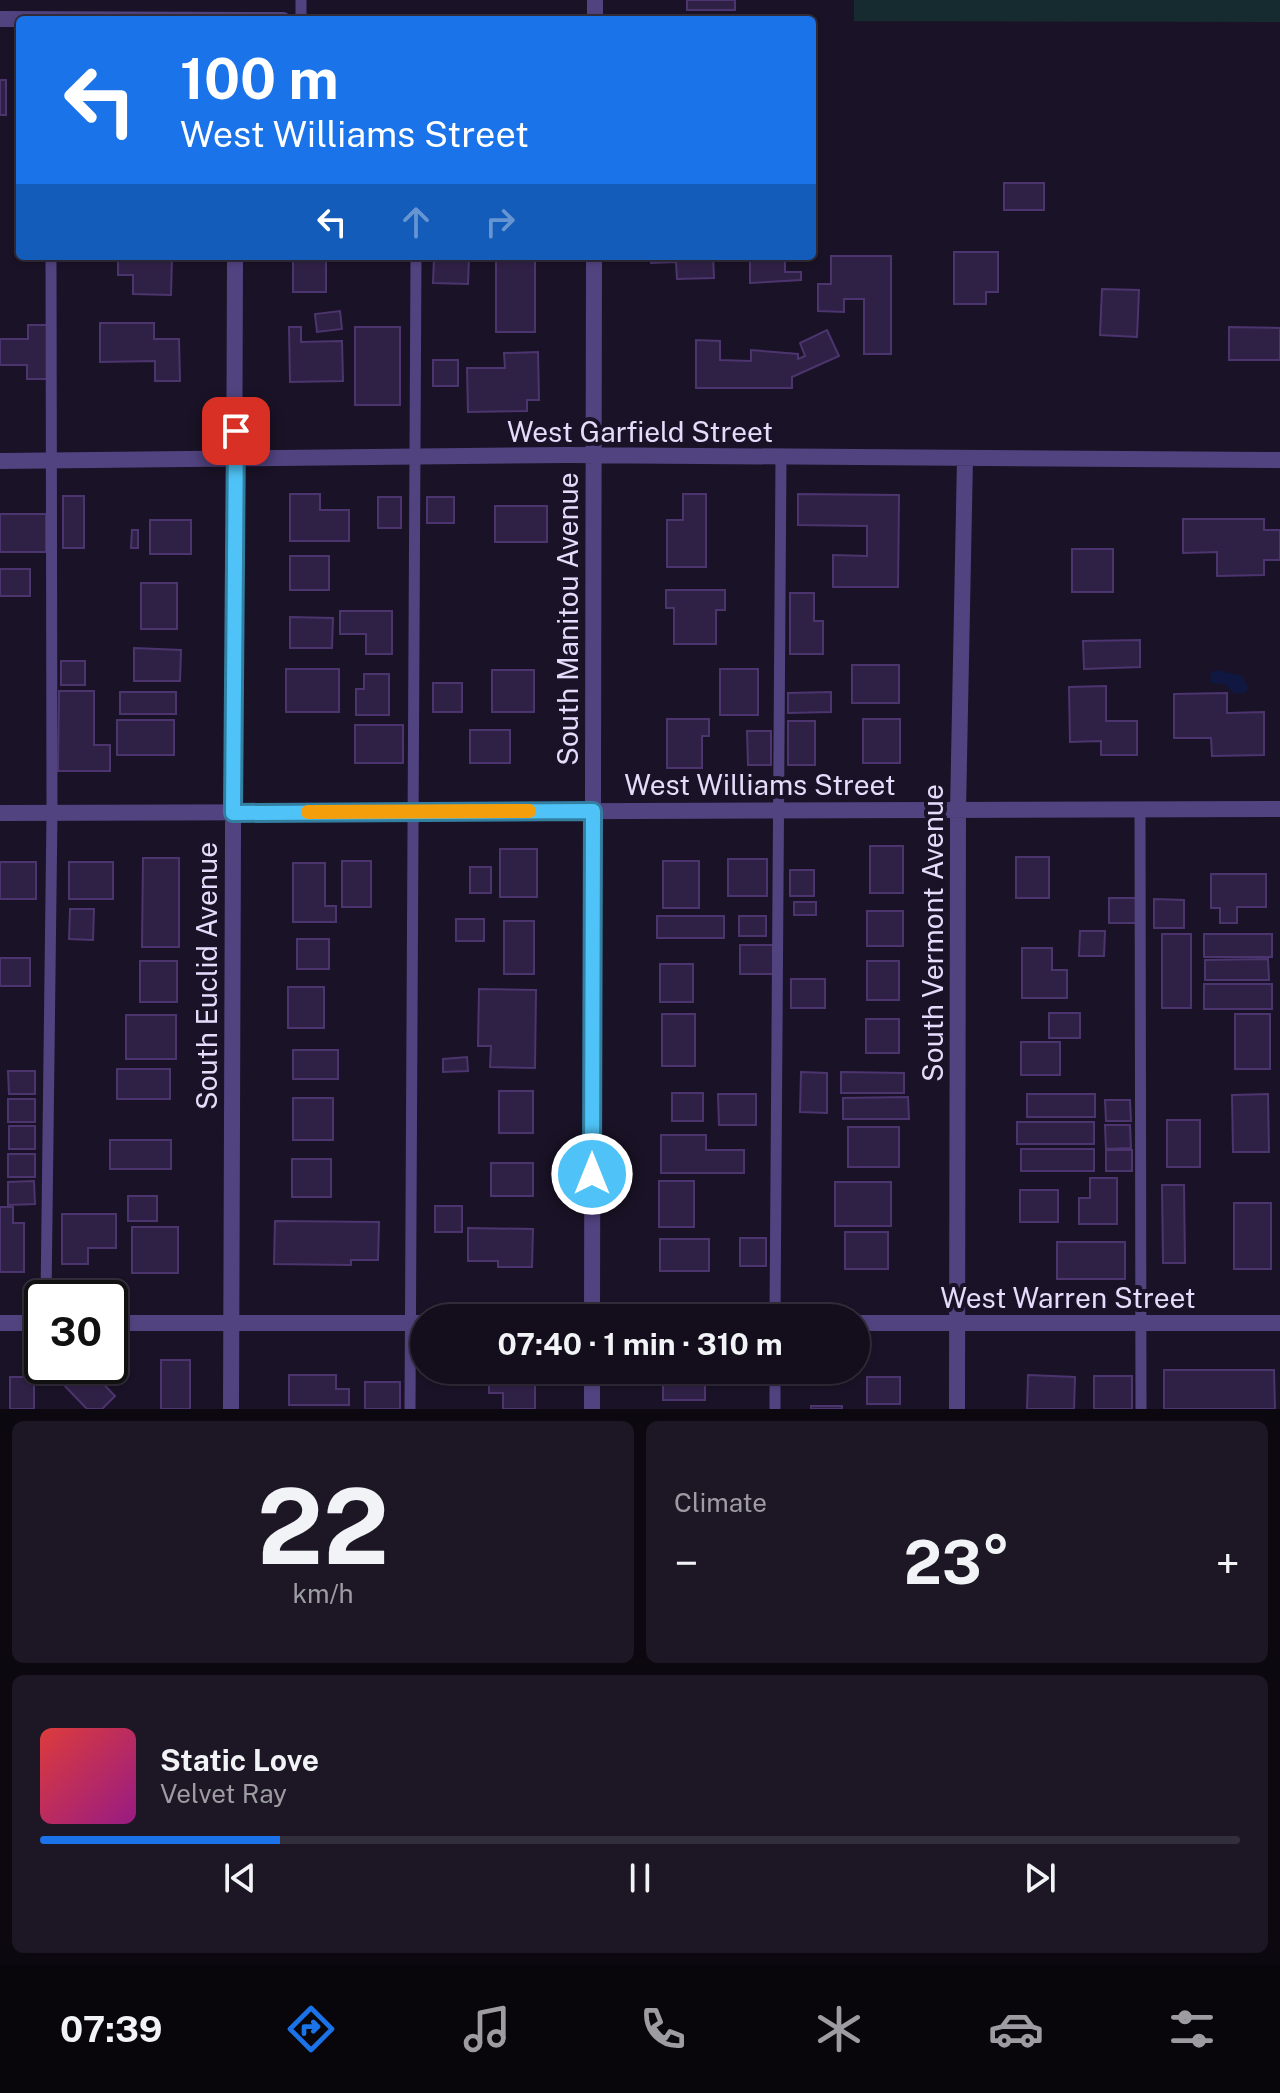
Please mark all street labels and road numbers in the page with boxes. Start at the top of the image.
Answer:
street label: West Garfield Street [507,415,773,448]
street label: South Manitou Avenue [551,472,584,766]
street label: West Williams Street [624,768,896,801]
street label: South Vermont Avenue [916,784,949,1082]
street label: South Euclid Avenue [190,842,223,1110]
street label: West Warren Street [940,1281,1196,1314]

